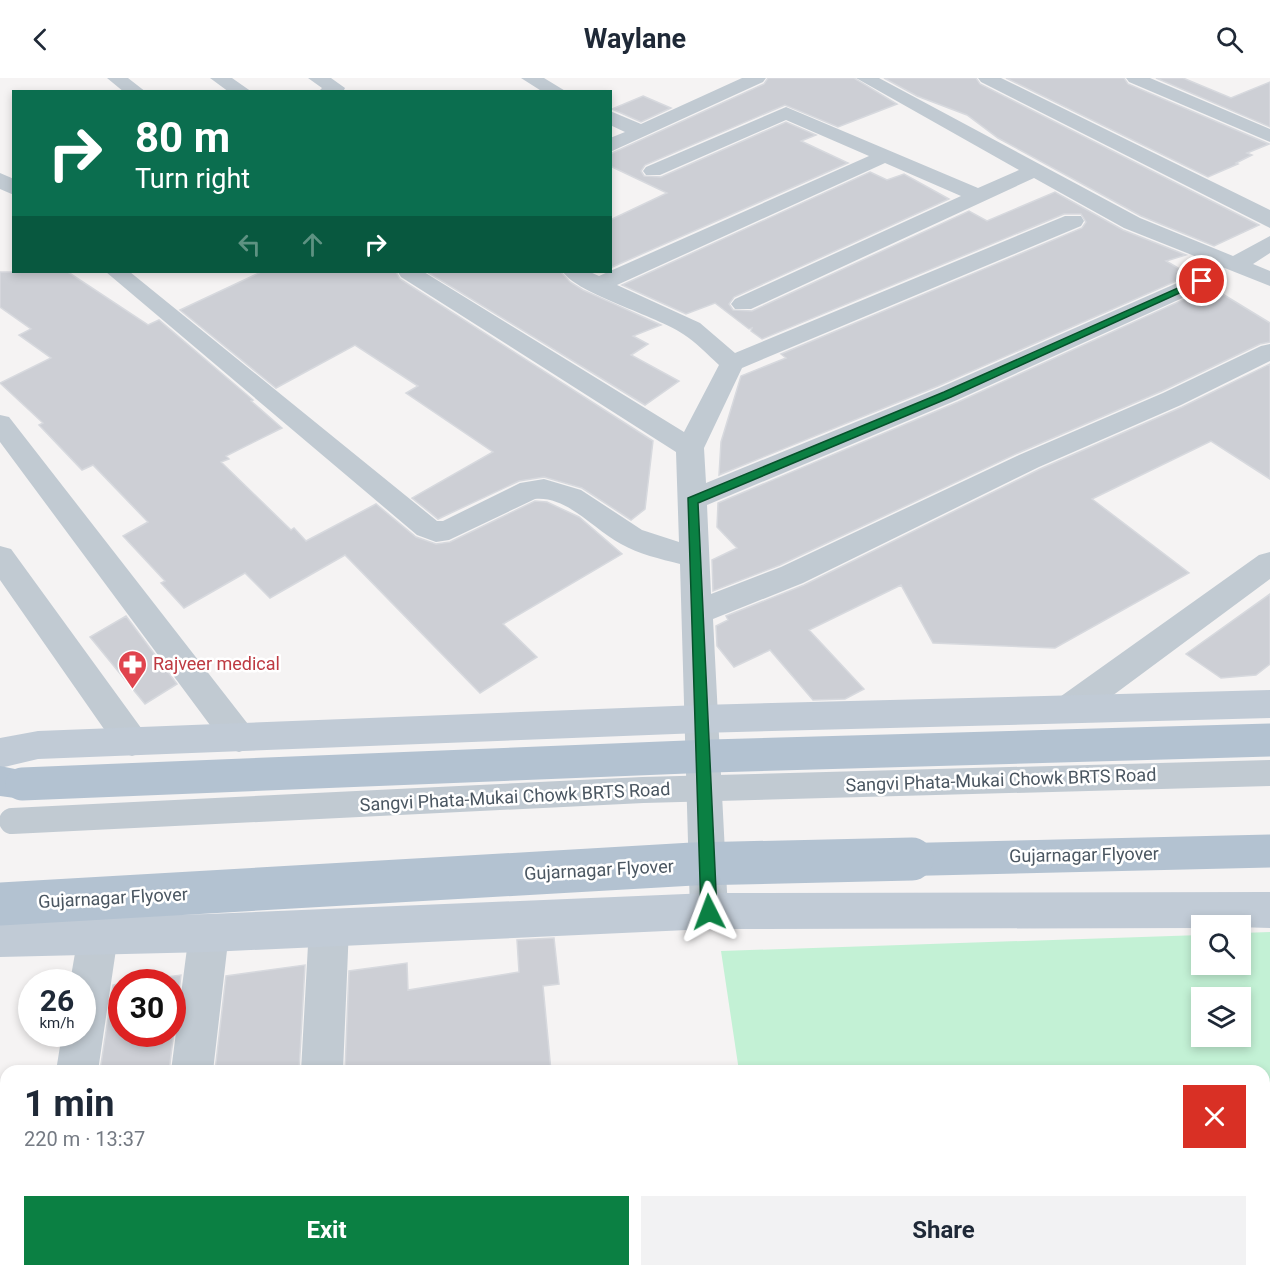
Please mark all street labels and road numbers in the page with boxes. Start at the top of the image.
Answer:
street label: Sangvi Phata-Mukai Chowk BRTS Road [845,764,1157,795]
street label: Sangvi Phata-Mukai Chowk BRTS Road [359,778,671,815]
street label: Gujarnagar Flyover [1009,843,1159,866]
street label: Gujarnagar Flyover [524,855,674,884]
street label: Gujarnagar Flyover [38,883,188,912]

